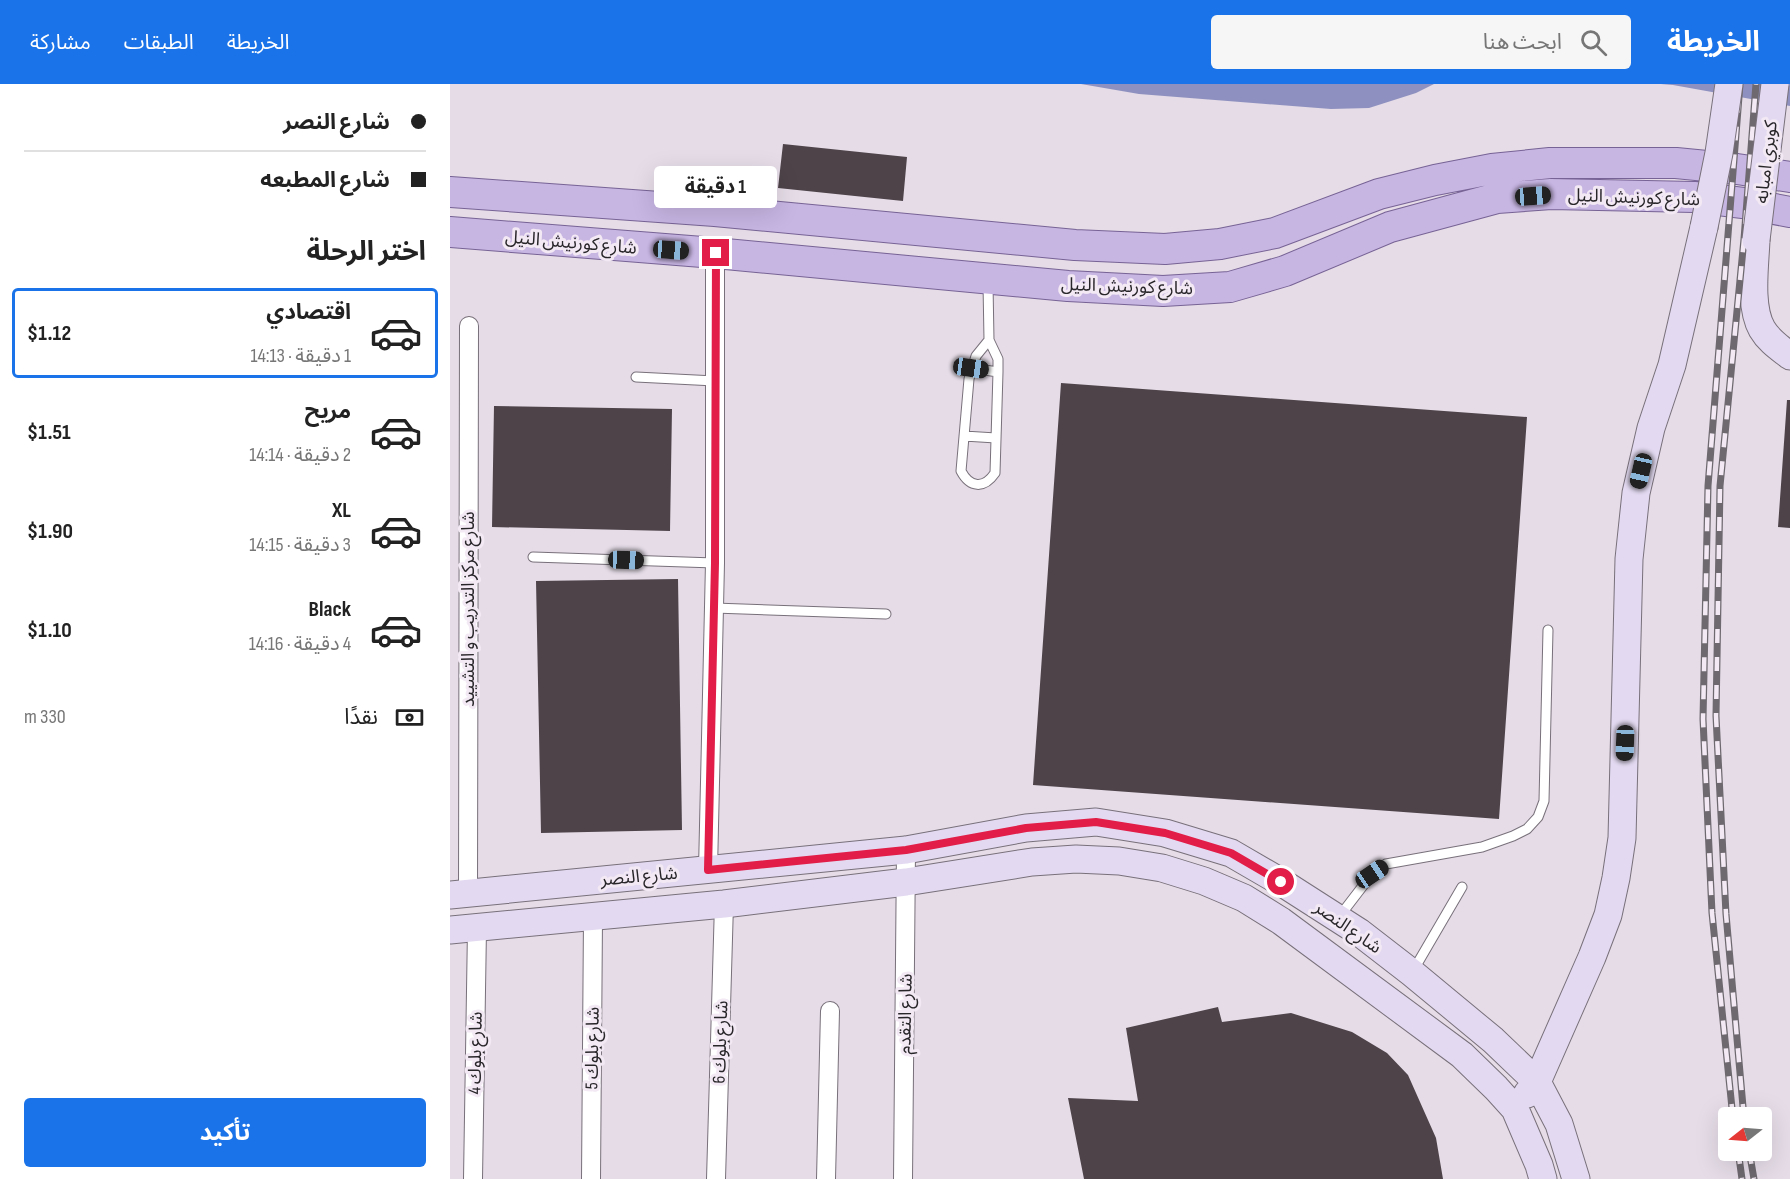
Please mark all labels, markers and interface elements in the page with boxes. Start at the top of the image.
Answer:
search box [1211,15,1631,69]
icon: search [1577,26,1610,59]
text: الخريطة [1667,26,1760,59]
text: ابحث هنا [1483,29,1562,56]
text: مشاركة [30,30,91,55]
text: الطبقات [124,30,194,55]
text: الخريطة [227,30,290,55]
text: شارع النصر [283,109,390,136]
street label: كوبري امبابه [1751,119,1784,205]
callout: 1 دقيقة [654,166,778,208]
text: شارع المطبعه [260,167,390,194]
text: 1 دقيقة [685,175,746,199]
street label: شارع كورنيش النيل [1567,185,1700,213]
car [1514,186,1552,206]
street label: شارع كورنيش النيل [504,226,638,262]
text: اختر الرحلة [306,236,426,268]
route end [702,239,729,266]
car [652,240,690,260]
street label: شارع كورنيش النيل [1060,274,1193,302]
text: اقتصادي [266,299,351,326]
icon: car [369,306,423,360]
text: $1.12 [27,320,71,347]
text: 1 دقيقة · 14:13 [250,344,351,368]
car [952,357,990,379]
text: مريح [305,398,351,425]
icon: car [369,405,423,459]
text: $1.51 [27,419,71,446]
text: 2 دقيقة · 14:14 [249,443,351,467]
car [1628,451,1654,491]
text: XL [332,497,351,524]
icon: car [369,504,423,558]
street label: شارع مركز التدريب و التشييد [458,511,482,707]
text: $1.90 [27,518,73,545]
text: 3 دقيقة · 14:15 [249,533,351,557]
car [608,550,644,570]
text: Black [309,596,351,623]
icon: car [369,603,423,657]
text: $1.10 [27,617,72,644]
text: 4 دقيقة · 14:16 [249,632,351,656]
icon: cash [393,701,426,734]
text: نقدًا [344,704,378,731]
text: 330 m [24,705,66,729]
car [1615,725,1635,761]
car [1352,856,1392,892]
street label: شارع النصر [599,863,679,893]
route start [1267,868,1294,895]
street label: شارع النصر [1307,896,1385,961]
street label: شارع التقدم [894,973,920,1055]
street label: شارع بلوك 6 [709,1000,735,1084]
street label: شارع بلوك 5 [581,1007,607,1090]
street label: شارع بلوك 4 [464,1011,490,1095]
button: تأكيد [24,1098,426,1167]
north arrow [1718,1107,1772,1161]
map controls [1718,1107,1772,1161]

